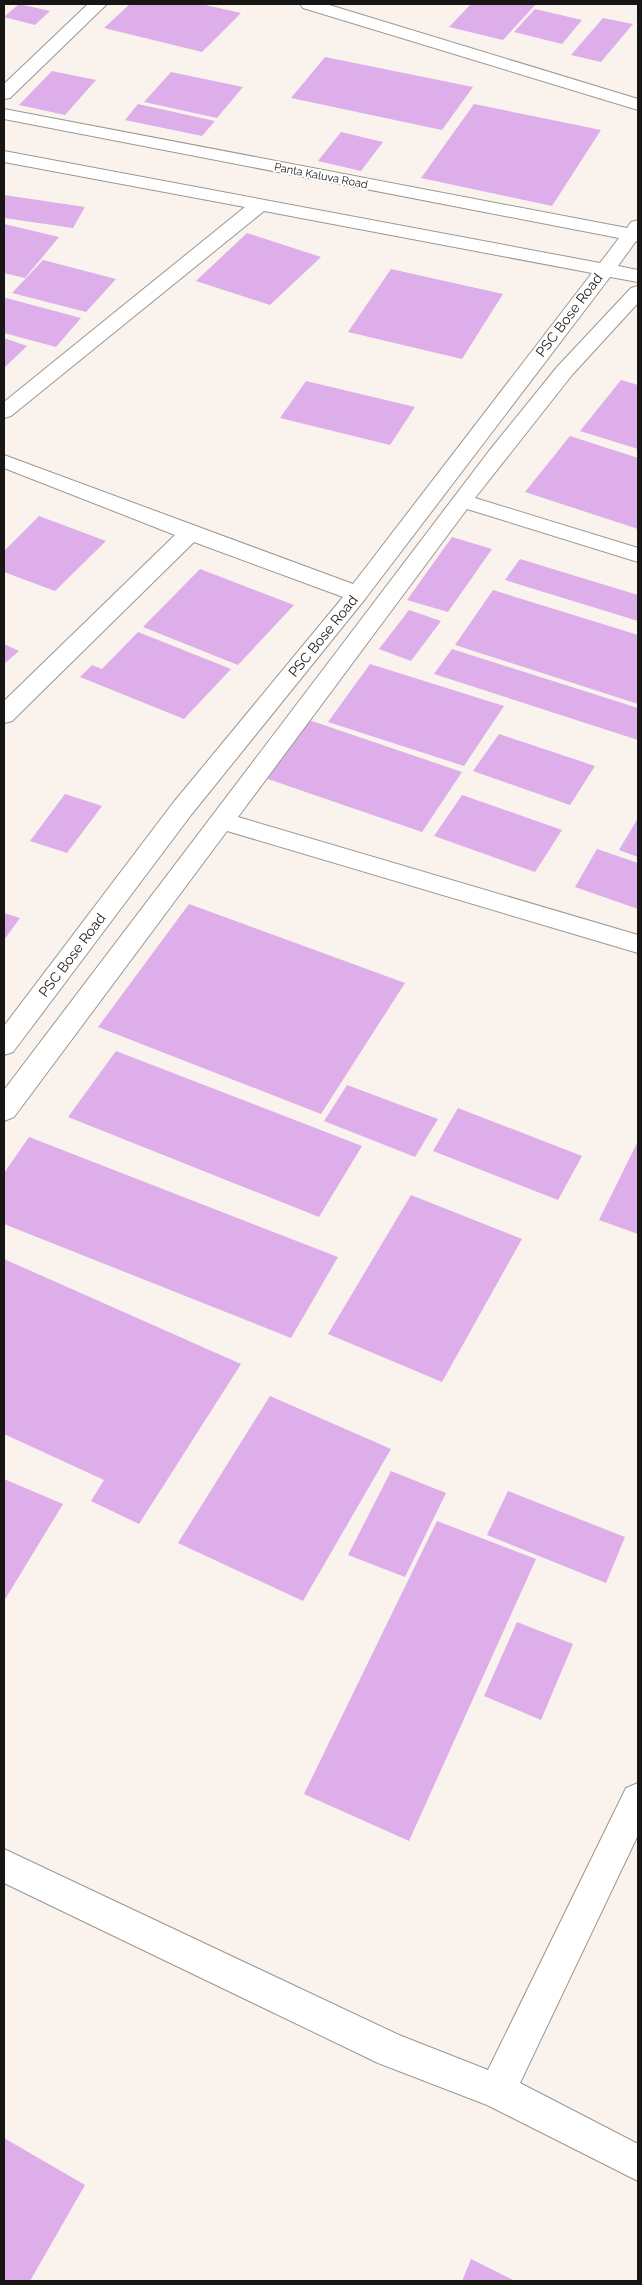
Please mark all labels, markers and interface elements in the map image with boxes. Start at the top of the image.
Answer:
street label: Panta Kaluva Road [273,161,369,191]
street label: PSC Bose Road [532,270,606,360]
street label: PSC Bose Road [285,592,361,680]
street label: PSC Bose Road [35,910,109,1000]

